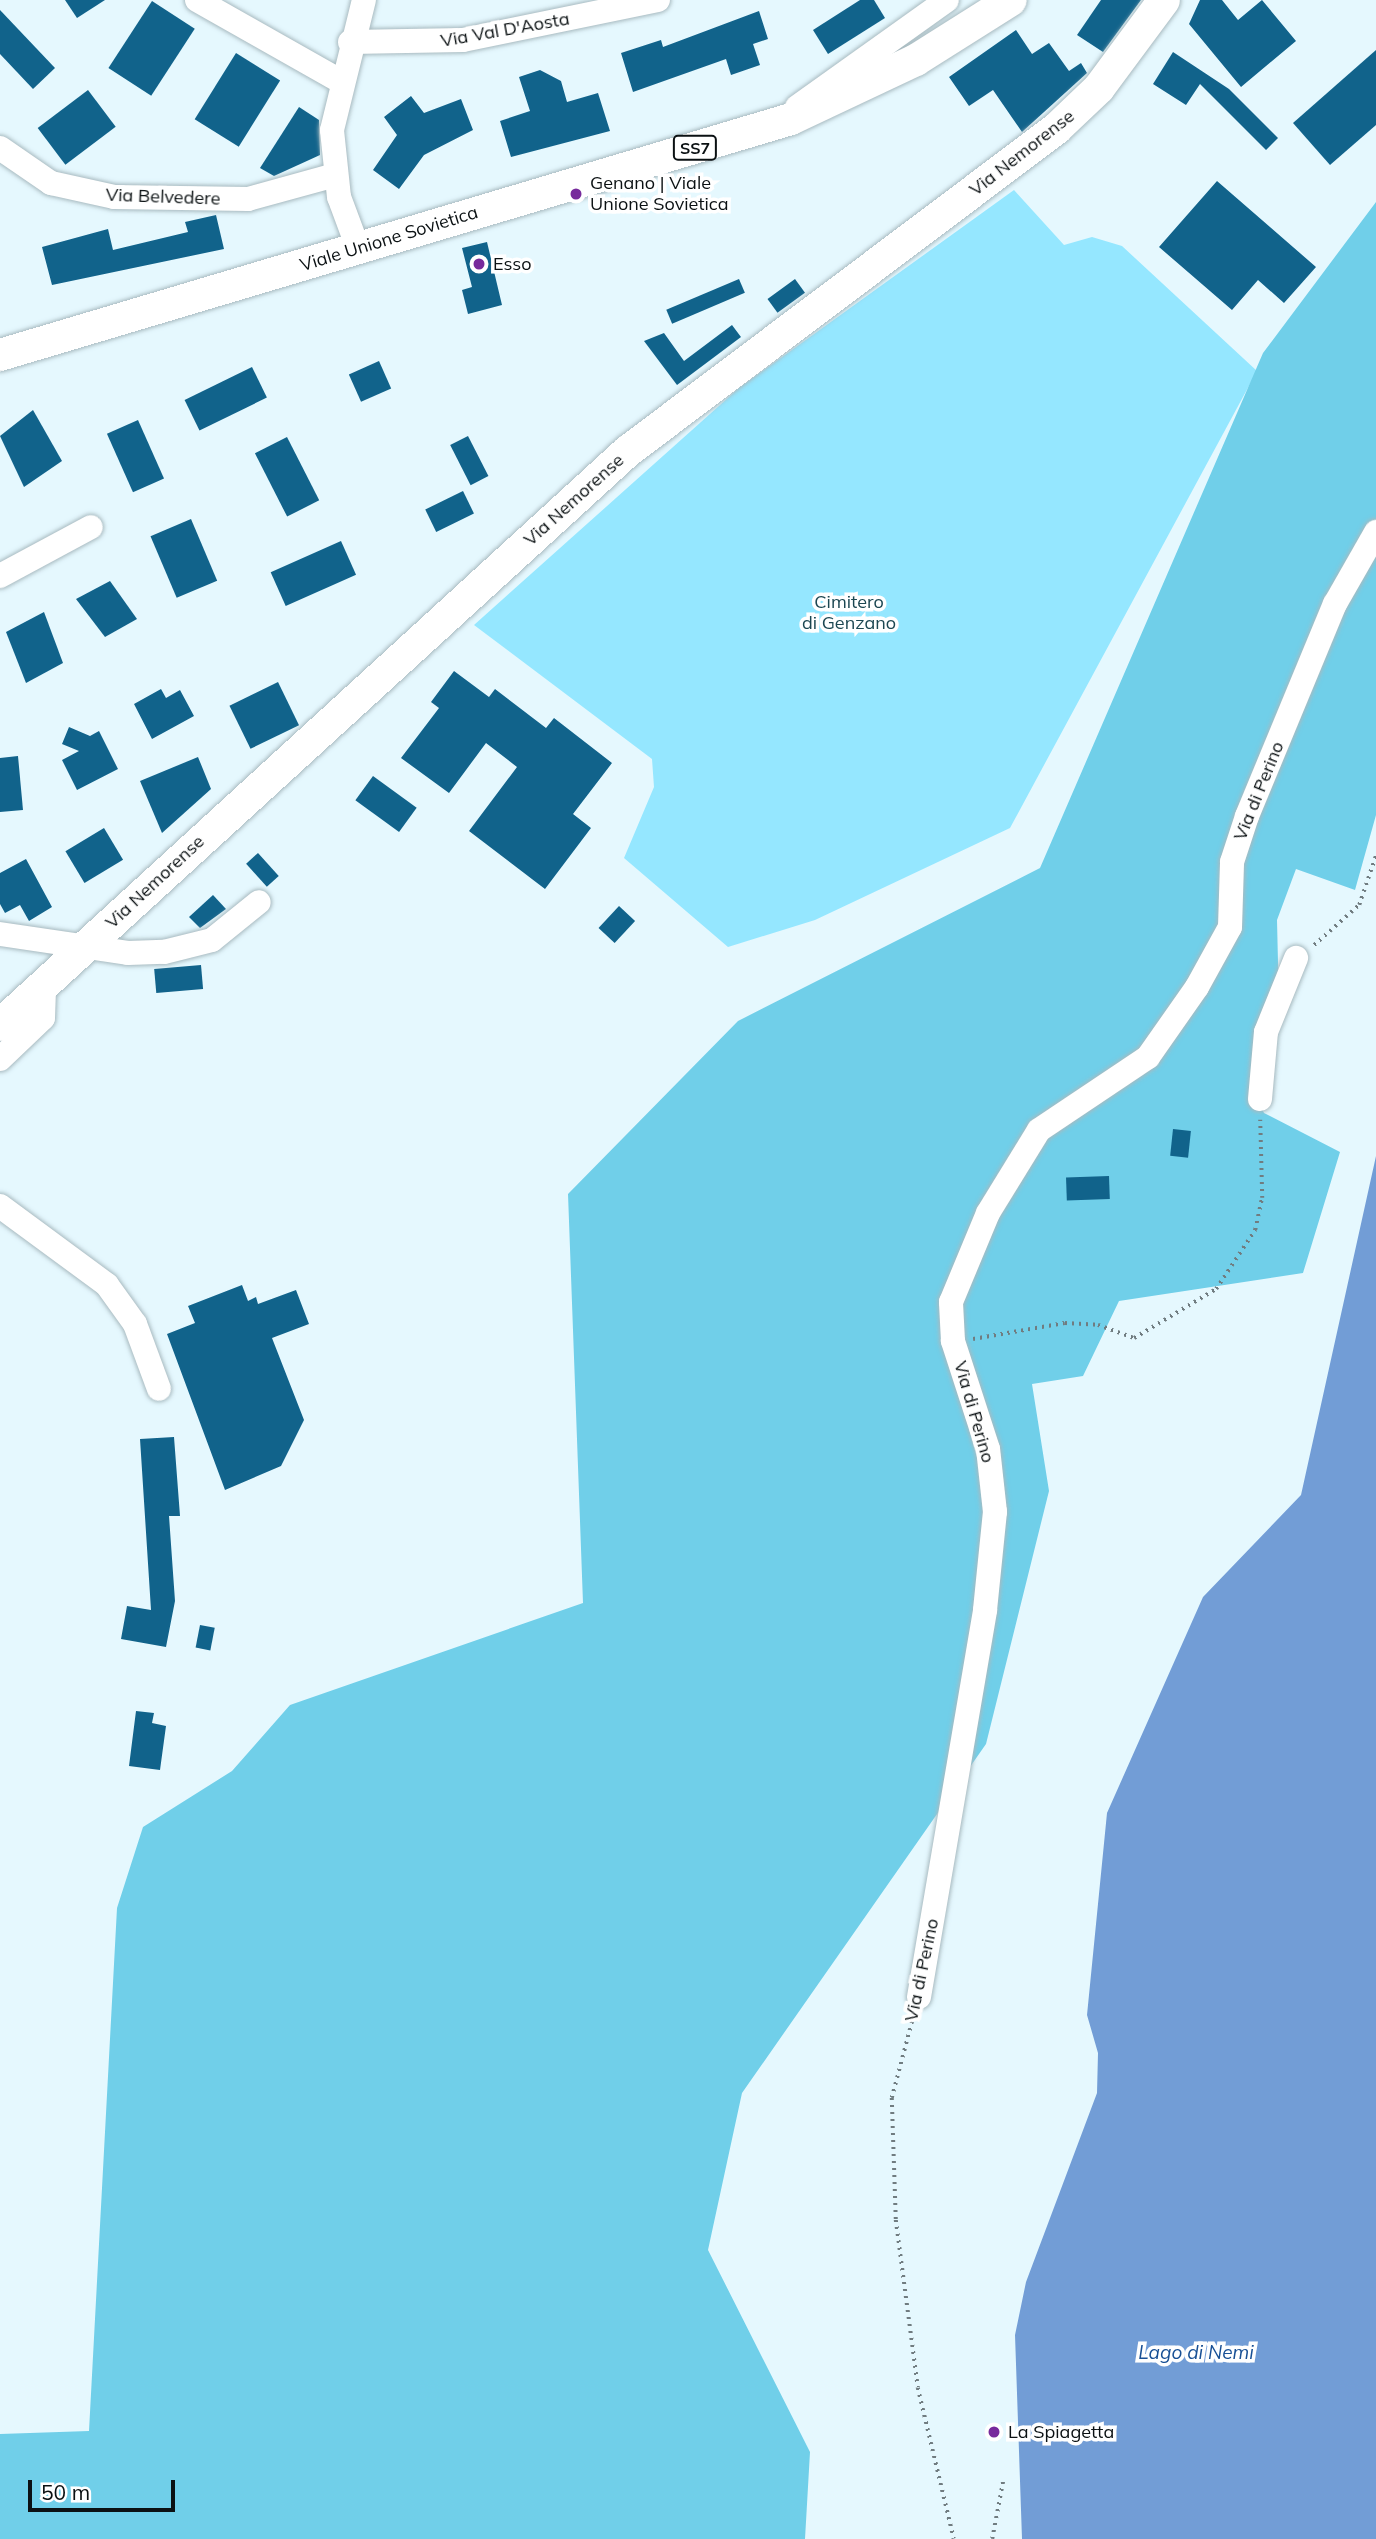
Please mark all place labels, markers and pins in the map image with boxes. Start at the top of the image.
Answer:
place label: Genano | Viale Unione Sovietica [590,173,728,216]
marker: Genano | Viale Unione Sovietica [568,186,584,202]
place label: Esso [493,253,532,275]
marker: Esso [471,256,487,272]
place label: La Spiagetta [1008,2421,1114,2443]
marker: La Spiagetta [986,2424,1002,2440]

